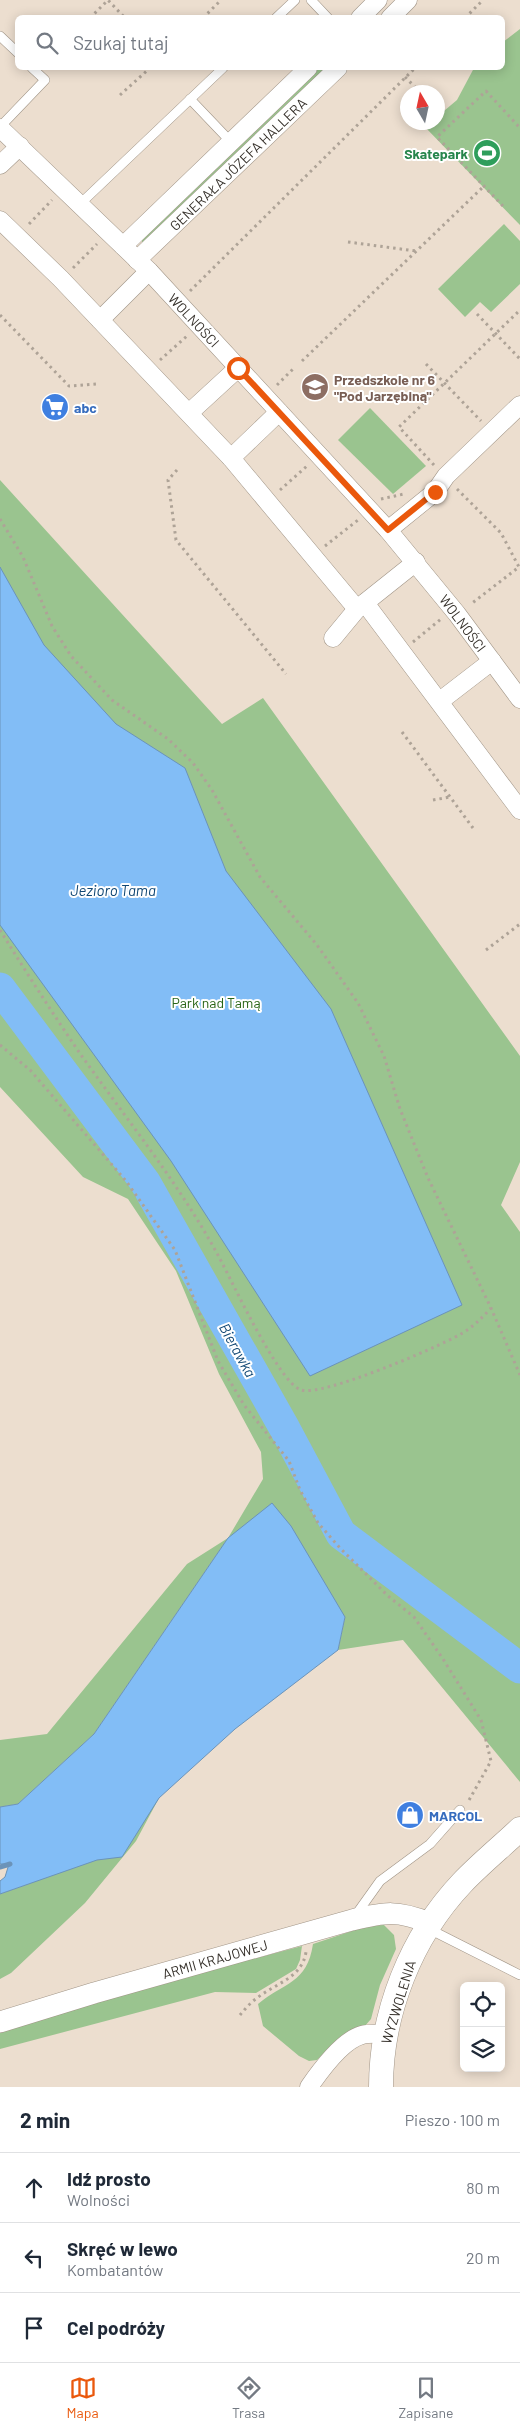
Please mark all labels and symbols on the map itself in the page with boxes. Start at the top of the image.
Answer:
north arrow [400,85,445,130]
street label: GENERAŁA JÓZEFA HALLERA [166,94,310,234]
sports icon: Skatepark [472,138,502,168]
place label: Skatepark [404,145,469,162]
street label: WOLNOŚCI [165,290,223,350]
route start [227,357,250,380]
place label: Przedszkole nr 6 "Pod Jarzębiną" [334,371,436,404]
school or university icon: Przedszkole nr 6 "Pod Jarzębiną" [300,372,330,402]
supermarket icon: abc [40,392,70,422]
place label: abc [74,399,97,416]
route end [424,481,447,504]
street label: WOLNOŚCI [436,591,490,655]
water label: Jezioro Tama [70,881,156,899]
park label: Park nad Tamą [171,994,261,1011]
water label: Bierawka [216,1320,260,1380]
shop icon: MARCOL [395,1800,425,1830]
place label: MARCOL [429,1807,482,1824]
street label: ARMII KRAJOWEJ [160,1936,270,1982]
street label: WYZWOLENIA [377,1958,419,2046]

